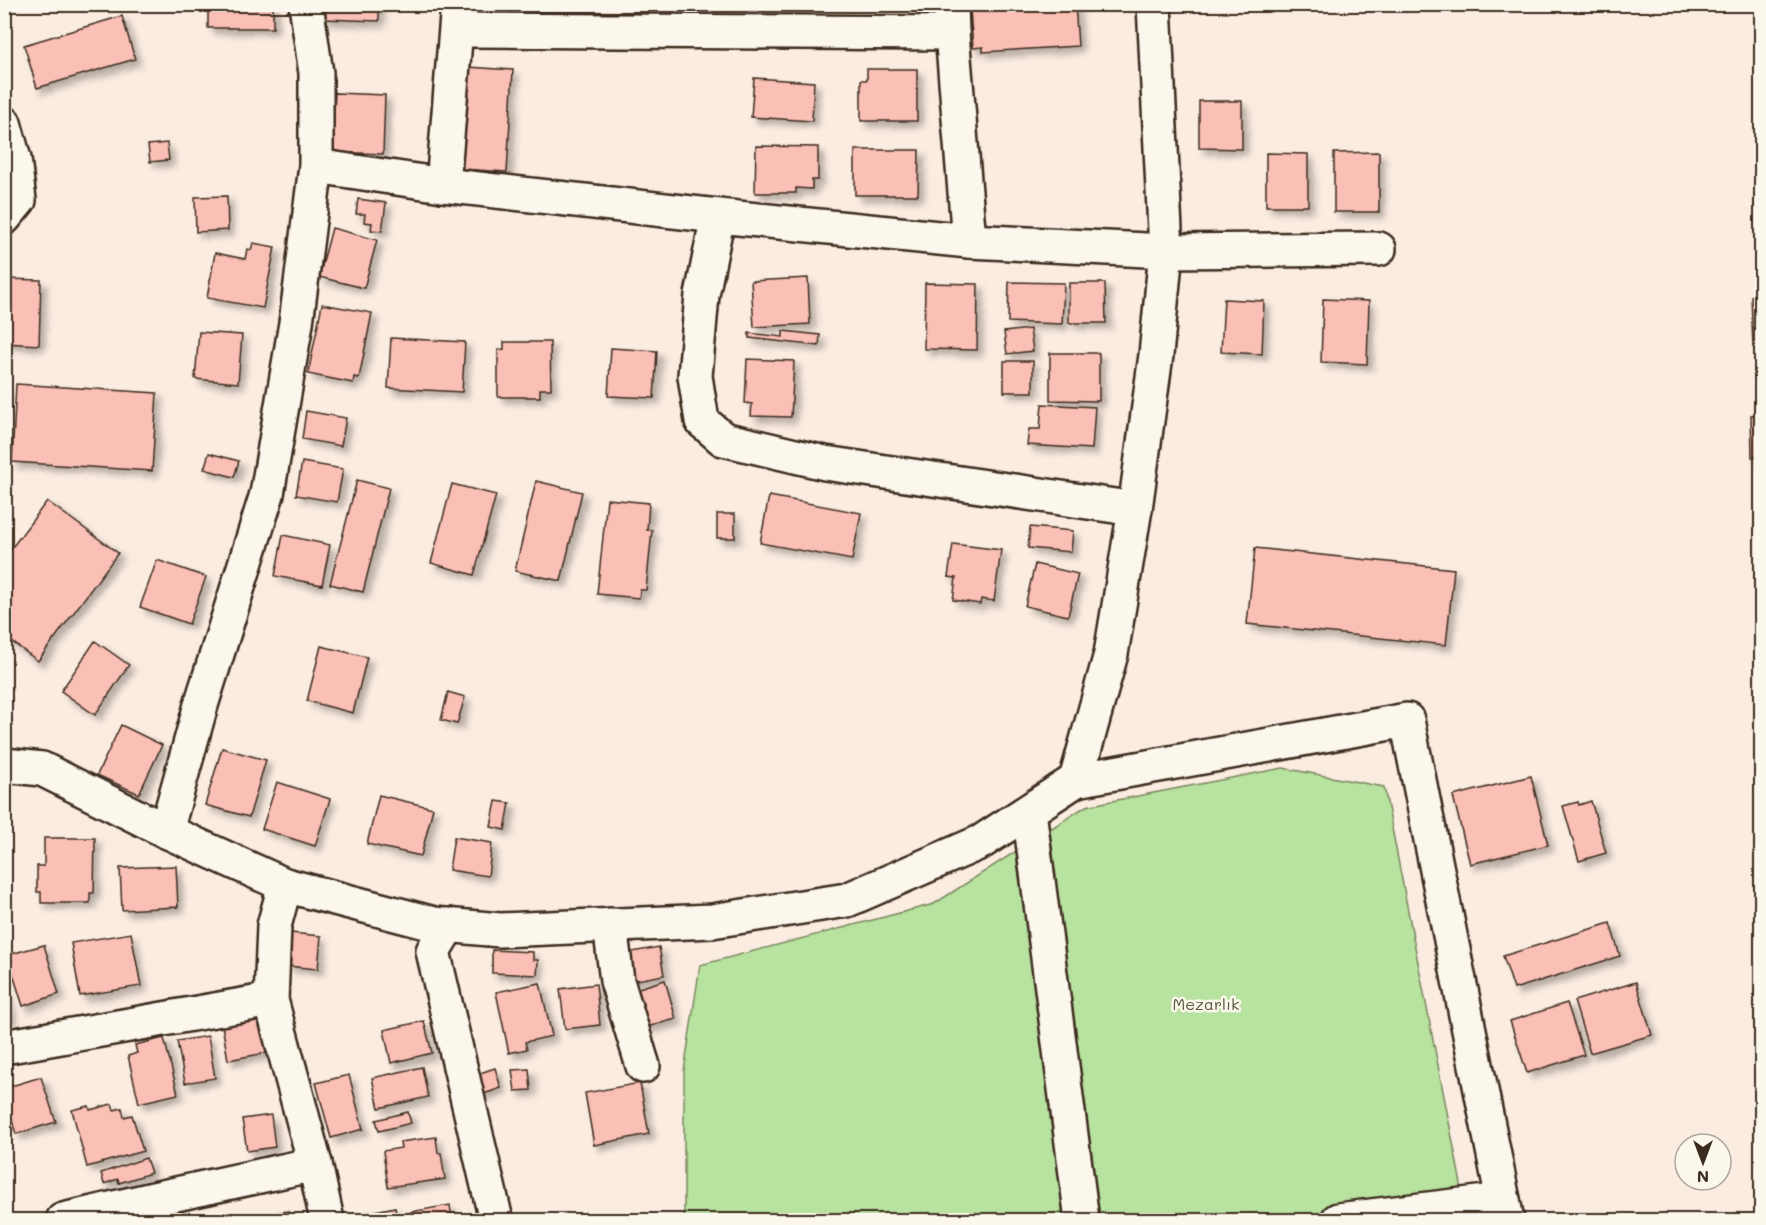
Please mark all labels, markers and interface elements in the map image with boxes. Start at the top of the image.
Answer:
park label: Mezarlık [1172,993,1240,1014]
north arrow [1673,1132,1733,1192]
text: N [1697,1167,1709,1188]

